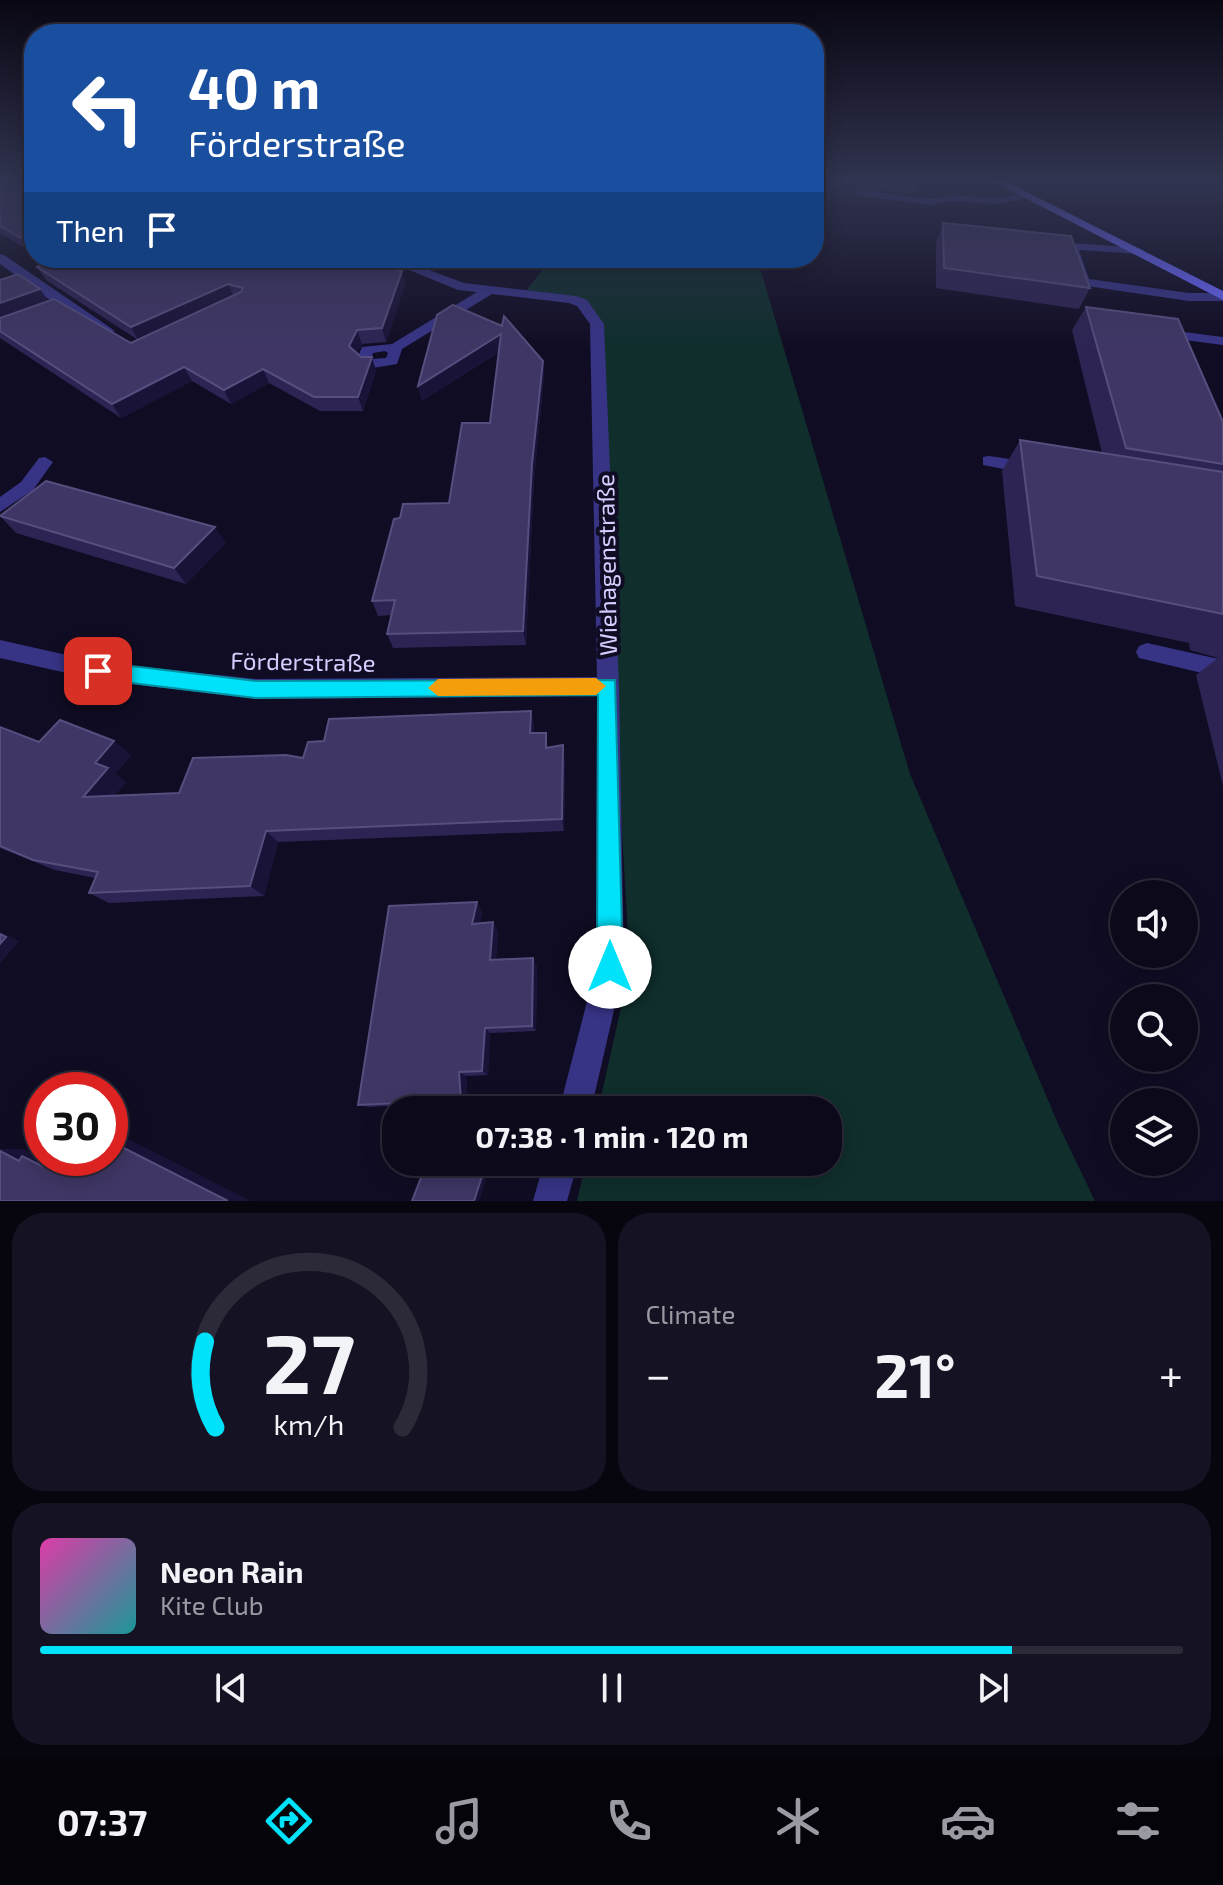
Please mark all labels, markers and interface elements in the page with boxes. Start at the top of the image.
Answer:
text: 40 m [188,53,320,120]
icon: left [56,56,160,160]
text: Förderstraße [188,121,406,164]
icon: arrive [140,208,184,252]
text: Then [56,212,124,248]
street label: Wiehagenstraße [590,474,622,656]
pin [64,637,132,705]
street label: Förderstraße [230,645,376,677]
icon: arrive [76,649,120,693]
map controls [1110,880,1198,1176]
button: sound [1110,880,1198,968]
position arrow [568,925,652,1009]
button: search [1110,984,1198,1072]
speed limit sign: 30 [24,1072,128,1176]
button: layers [1110,1088,1198,1176]
text: 07:38 · 1 min · 120 m [475,1118,749,1154]
text: Climate [646,1298,735,1329]
text: 27 [263,1311,355,1411]
text: 21° [874,1338,956,1410]
text: − [646,1347,671,1400]
text: + [1159,1347,1183,1400]
text: km/h [273,1406,344,1441]
text: Neon Rain [160,1553,304,1589]
text: Kite Club [160,1589,264,1620]
icon: previous [209,1666,253,1710]
icon: pause [590,1666,634,1710]
icon: next [971,1666,1015,1710]
icon: directions [261,1793,317,1849]
icon: music [431,1793,487,1849]
icon: phone [601,1793,657,1849]
icon: climate [770,1793,826,1849]
icon: car [940,1793,996,1849]
icon: filters [1110,1793,1166,1849]
text: 07:37 [57,1800,147,1843]

